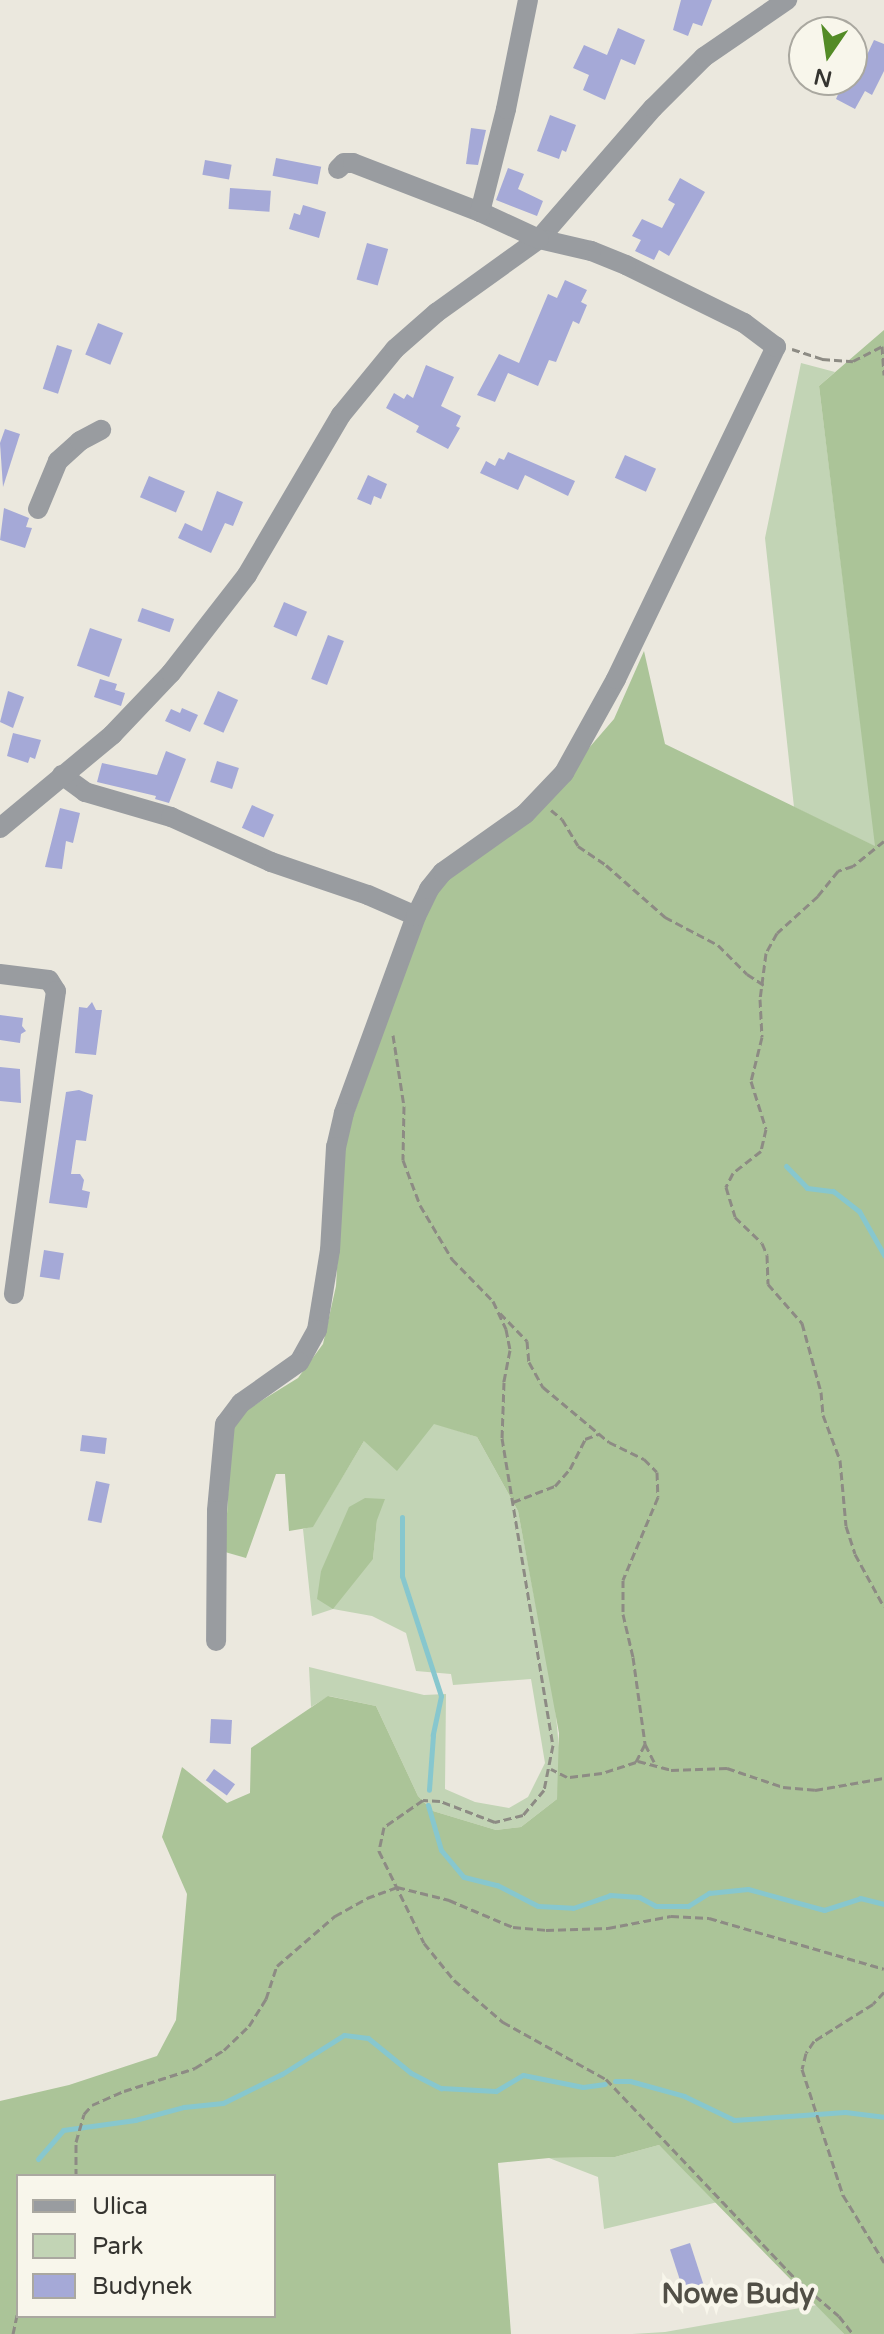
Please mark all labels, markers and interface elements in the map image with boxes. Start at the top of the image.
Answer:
north arrow [788,16,868,96]
text: N [812,63,835,92]
legend [16,2174,276,2318]
text: Ulica [92,2192,148,2221]
text: Park [92,2232,143,2261]
text: Budynek [92,2272,192,2301]
district label: Nowe Budy [662,2277,814,2311]

